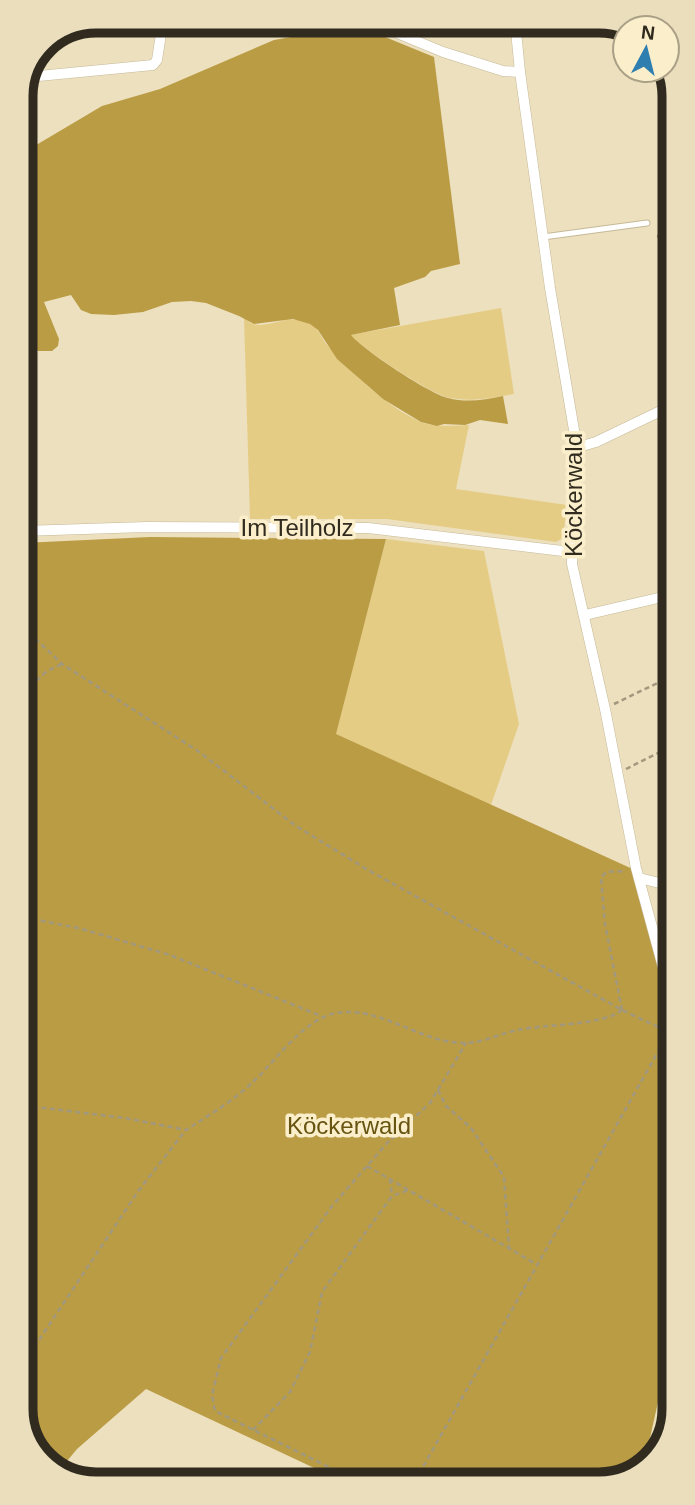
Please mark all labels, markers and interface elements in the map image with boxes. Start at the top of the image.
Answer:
north arrow [611,14,681,84]
text: N [640,21,656,44]
street label: Köckerwald [560,433,587,557]
street label: Im Teilholz [241,514,353,541]
park label: Köckerwald [287,1112,411,1139]

